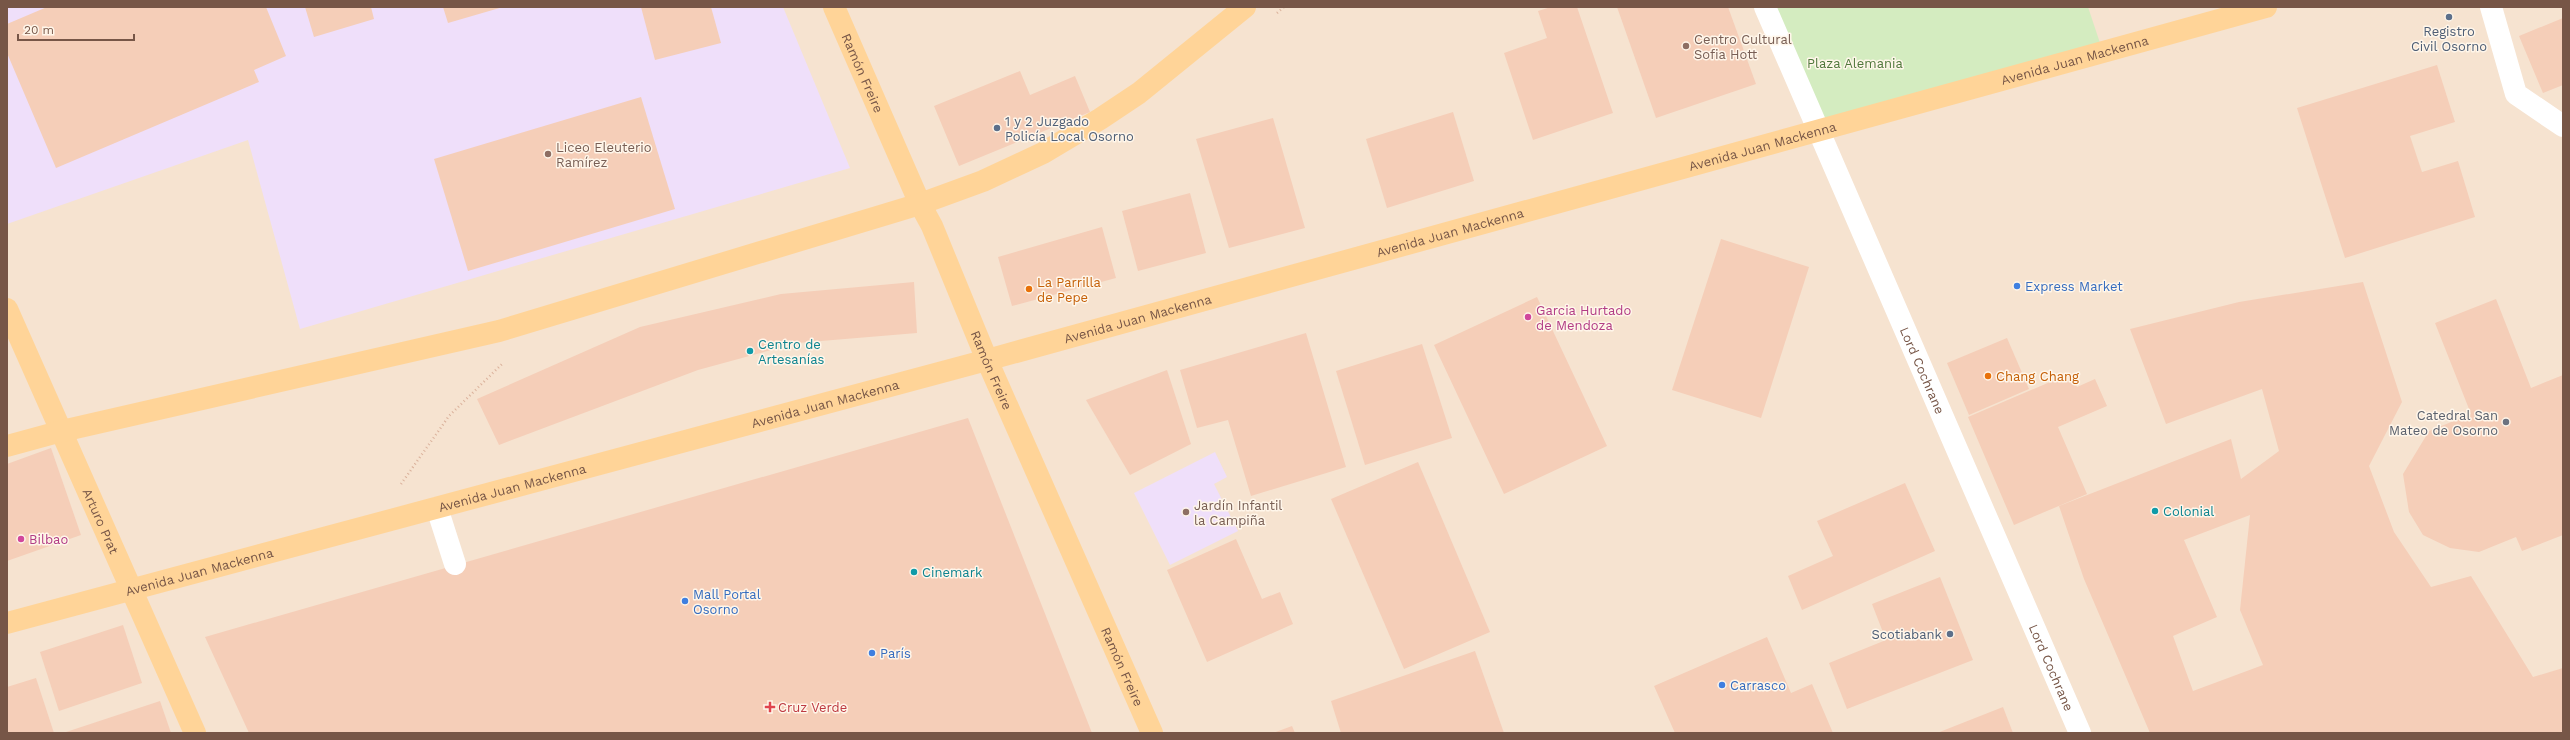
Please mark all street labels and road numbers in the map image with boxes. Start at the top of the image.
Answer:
street label: Ramón Freire [839,31,886,115]
street label: Avenida Juan Mackenna [1999,33,2151,88]
street label: Avenida Juan Mackenna [1687,119,1838,174]
street label: Avenida Juan Mackenna [1375,205,1526,260]
street label: Avenida Juan Mackenna [1062,291,1214,346]
street label: Lord Cochrane [1897,325,1948,416]
street label: Ramón Freire [968,328,1015,412]
street label: Avenida Juan Mackenna [750,377,901,431]
street label: Avenida Juan Mackenna [437,461,588,515]
street label: Arturo Prat [80,486,122,557]
street label: Avenida Juan Mackenna [124,545,275,599]
street label: Lord Cochrane [2026,622,2077,713]
street label: Ramón Freire [1098,625,1146,709]

